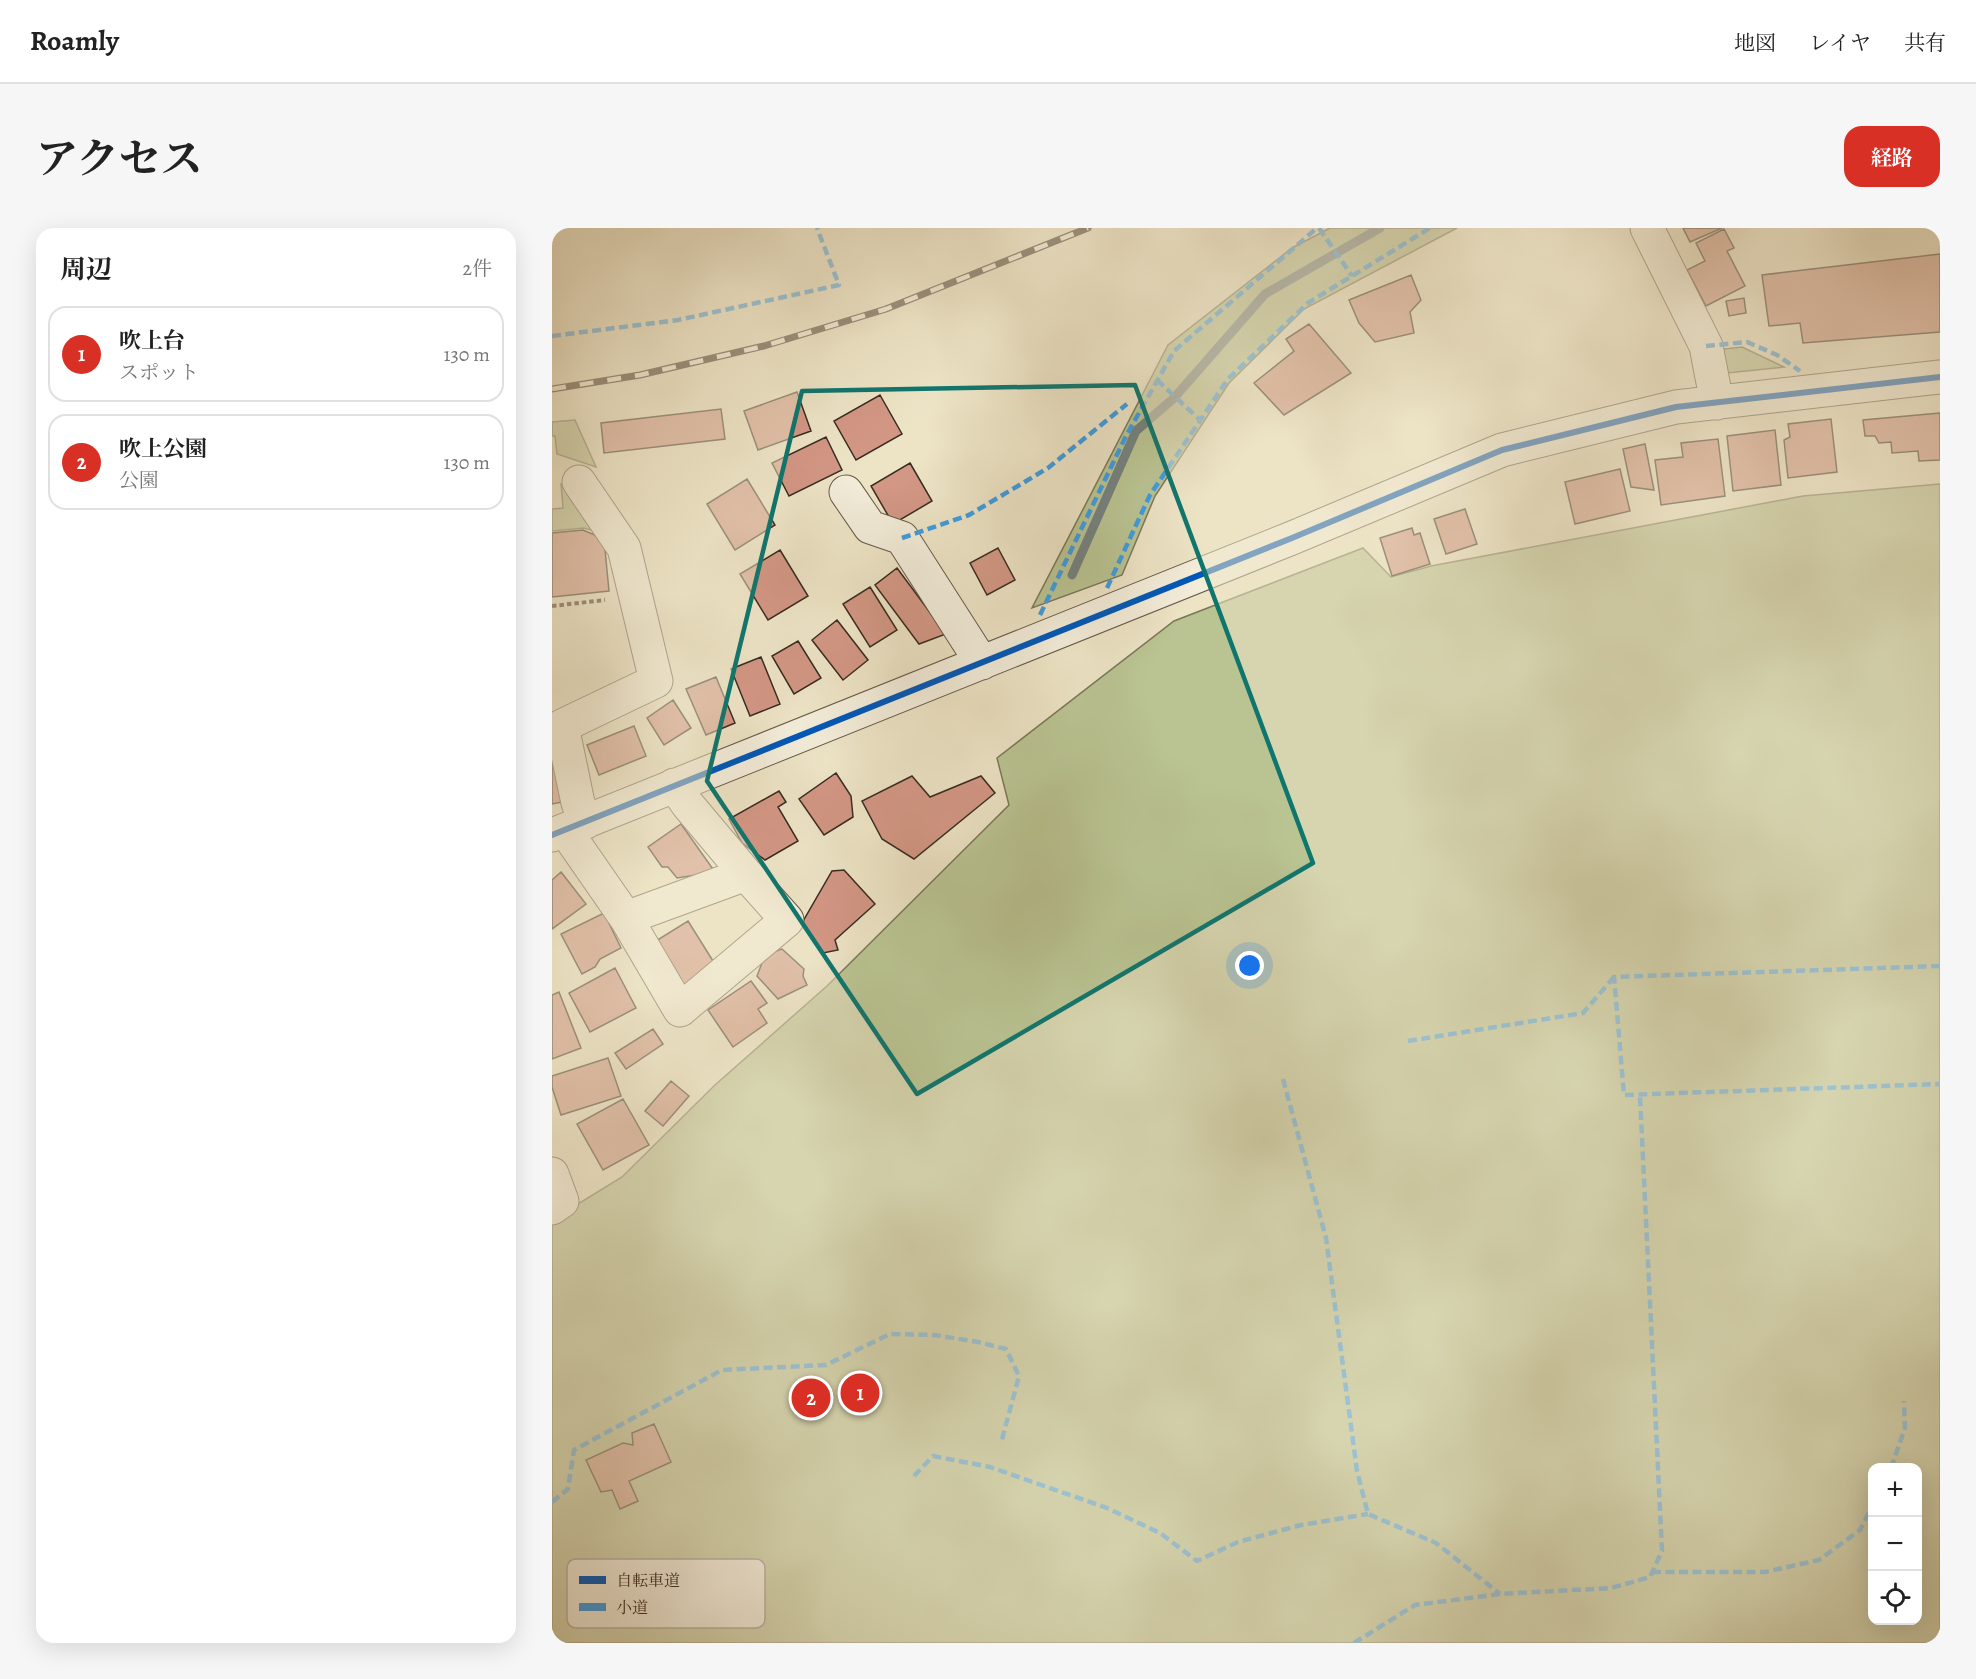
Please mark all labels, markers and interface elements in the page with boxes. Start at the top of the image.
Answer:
text: Roamly [30,22,119,60]
text: 地図 [1734,29,1776,57]
text: レイヤ [1809,29,1871,57]
text: 共有 [1904,29,1946,57]
button: 経路 [1844,126,1940,187]
text: アクセス [36,130,203,187]
text: 周辺 [60,252,112,287]
text: 2件 [463,255,492,282]
text: 吹上台 [119,326,185,356]
text: 1 [78,341,85,368]
text: 130 m [444,341,490,368]
text: スポット [119,359,199,386]
text: 吹上公園 [119,434,207,464]
text: 2 [77,449,86,476]
text: 130 m [444,449,490,476]
text: 公園 [119,467,159,494]
your location [1235,951,1264,980]
pin: 1 [840,1370,880,1416]
pin: 2 [792,1376,830,1420]
map controls [1868,1463,1922,1625]
button: + [1868,1463,1922,1517]
button: − [1868,1517,1922,1571]
legend [567,1559,765,1628]
text: 自転車道 [616,1570,680,1592]
button: locate [1868,1571,1922,1625]
text: 小道 [616,1597,648,1619]

